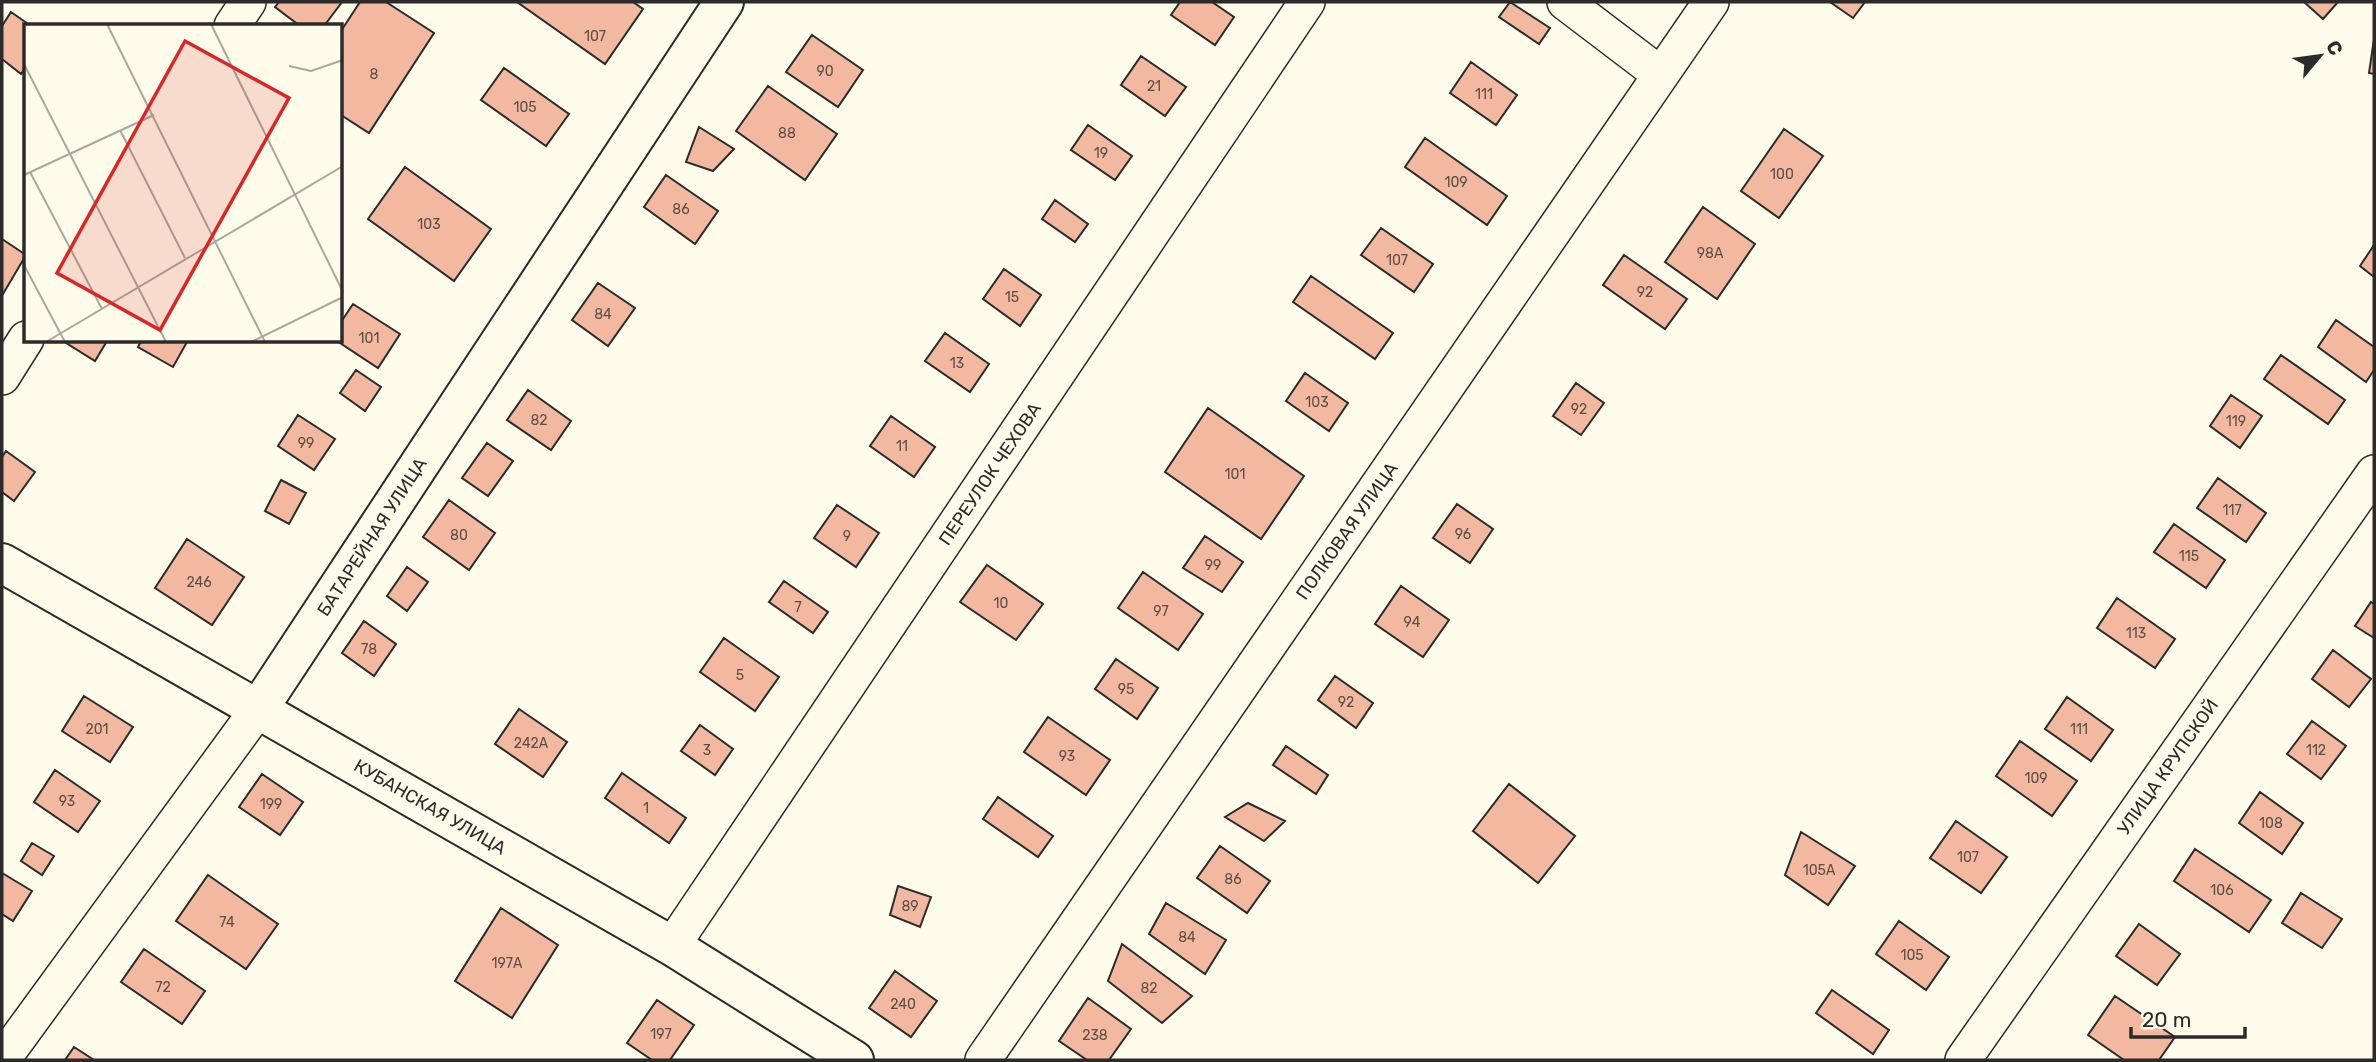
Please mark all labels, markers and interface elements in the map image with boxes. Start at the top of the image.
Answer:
north arrow [2285,21,2355,91]
inset map [24,24,343,343]
house number: 107 [584,28,606,45]
text: С [2321,37,2348,59]
house number: 90 [816,63,834,80]
house number: 8 [370,66,379,83]
house number: 21 [1147,78,1161,95]
house number: 111 [1475,86,1493,103]
house number: 105 [513,99,537,116]
house number: 88 [778,125,796,142]
house number: 19 [1094,145,1108,162]
house number: 100 [1770,166,1794,183]
house number: 109 [1444,174,1468,191]
house number: 86 [672,201,690,218]
house number: 103 [417,216,441,233]
house number: 98А [1697,245,1724,262]
house number: 107 [1386,252,1408,269]
house number: 92 [1637,284,1653,301]
house number: 15 [1005,289,1019,306]
house number: 84 [594,306,612,323]
house number: 101 [359,330,379,347]
house number: 13 [950,355,964,372]
house number: 103 [1305,394,1329,411]
street label: ПЕРЕУЛОК ЧЕХОВА [934,398,1046,550]
house number: 92 [1571,401,1587,418]
house number: 82 [530,412,548,429]
house number: 119 [2226,413,2246,430]
house number: 99 [298,435,314,452]
house number: 11 [896,438,908,455]
street label: БАТАРЕЙНАЯ УЛИЦА [313,454,431,620]
street label: ПОЛКОВАЯ УЛИЦА [1291,458,1403,604]
house number: 101 [1225,466,1245,483]
house number: 117 [2222,502,2242,519]
house number: 96 [1455,526,1471,543]
house number: 80 [450,527,468,544]
house number: 9 [843,528,851,545]
house number: 115 [2179,548,2199,565]
house number: 99 [1205,557,1221,574]
house number: 246 [186,574,212,591]
house number: 10 [994,595,1009,612]
house number: 7 [794,599,802,616]
house number: 97 [1153,603,1169,620]
house number: 94 [1404,614,1421,631]
house number: 113 [2126,625,2146,642]
house number: 78 [361,641,377,658]
house number: 5 [736,667,744,684]
house number: 95 [1118,681,1134,698]
house number: 92 [1338,694,1354,711]
street label: УЛИЦА КРУПСКОЙ [2113,695,2223,839]
house number: 201 [85,721,109,738]
house number: 111 [2070,721,2088,738]
house number: 242А [514,735,549,752]
house number: 3 [703,742,711,759]
house number: 112 [2306,742,2326,759]
house number: 93 [1059,748,1075,765]
street label: КУБАНСКАЯ УЛИЦА [350,755,510,859]
house number: 109 [2024,770,2048,787]
house number: 93 [59,793,75,810]
house number: 199 [260,796,282,813]
house number: 1 [643,800,649,817]
house number: 108 [2259,815,2283,832]
house number: 107 [1957,849,1979,866]
house number: 105А [1803,862,1836,879]
house number: 86 [1224,871,1242,888]
house number: 106 [2210,882,2234,899]
house number: 89 [901,898,919,915]
house number: 74 [219,914,235,931]
house number: 84 [1178,929,1196,946]
house number: 105 [1900,947,1924,964]
house number: 197А [492,955,523,972]
house number: 72 [155,979,171,996]
house number: 82 [1140,980,1158,997]
house number: 240 [890,996,916,1013]
scale bar [2131,996,2245,1040]
text: 20 m [2142,1007,2191,1032]
house number: 197 [650,1026,672,1043]
house number: 238 [1082,1027,1108,1044]

